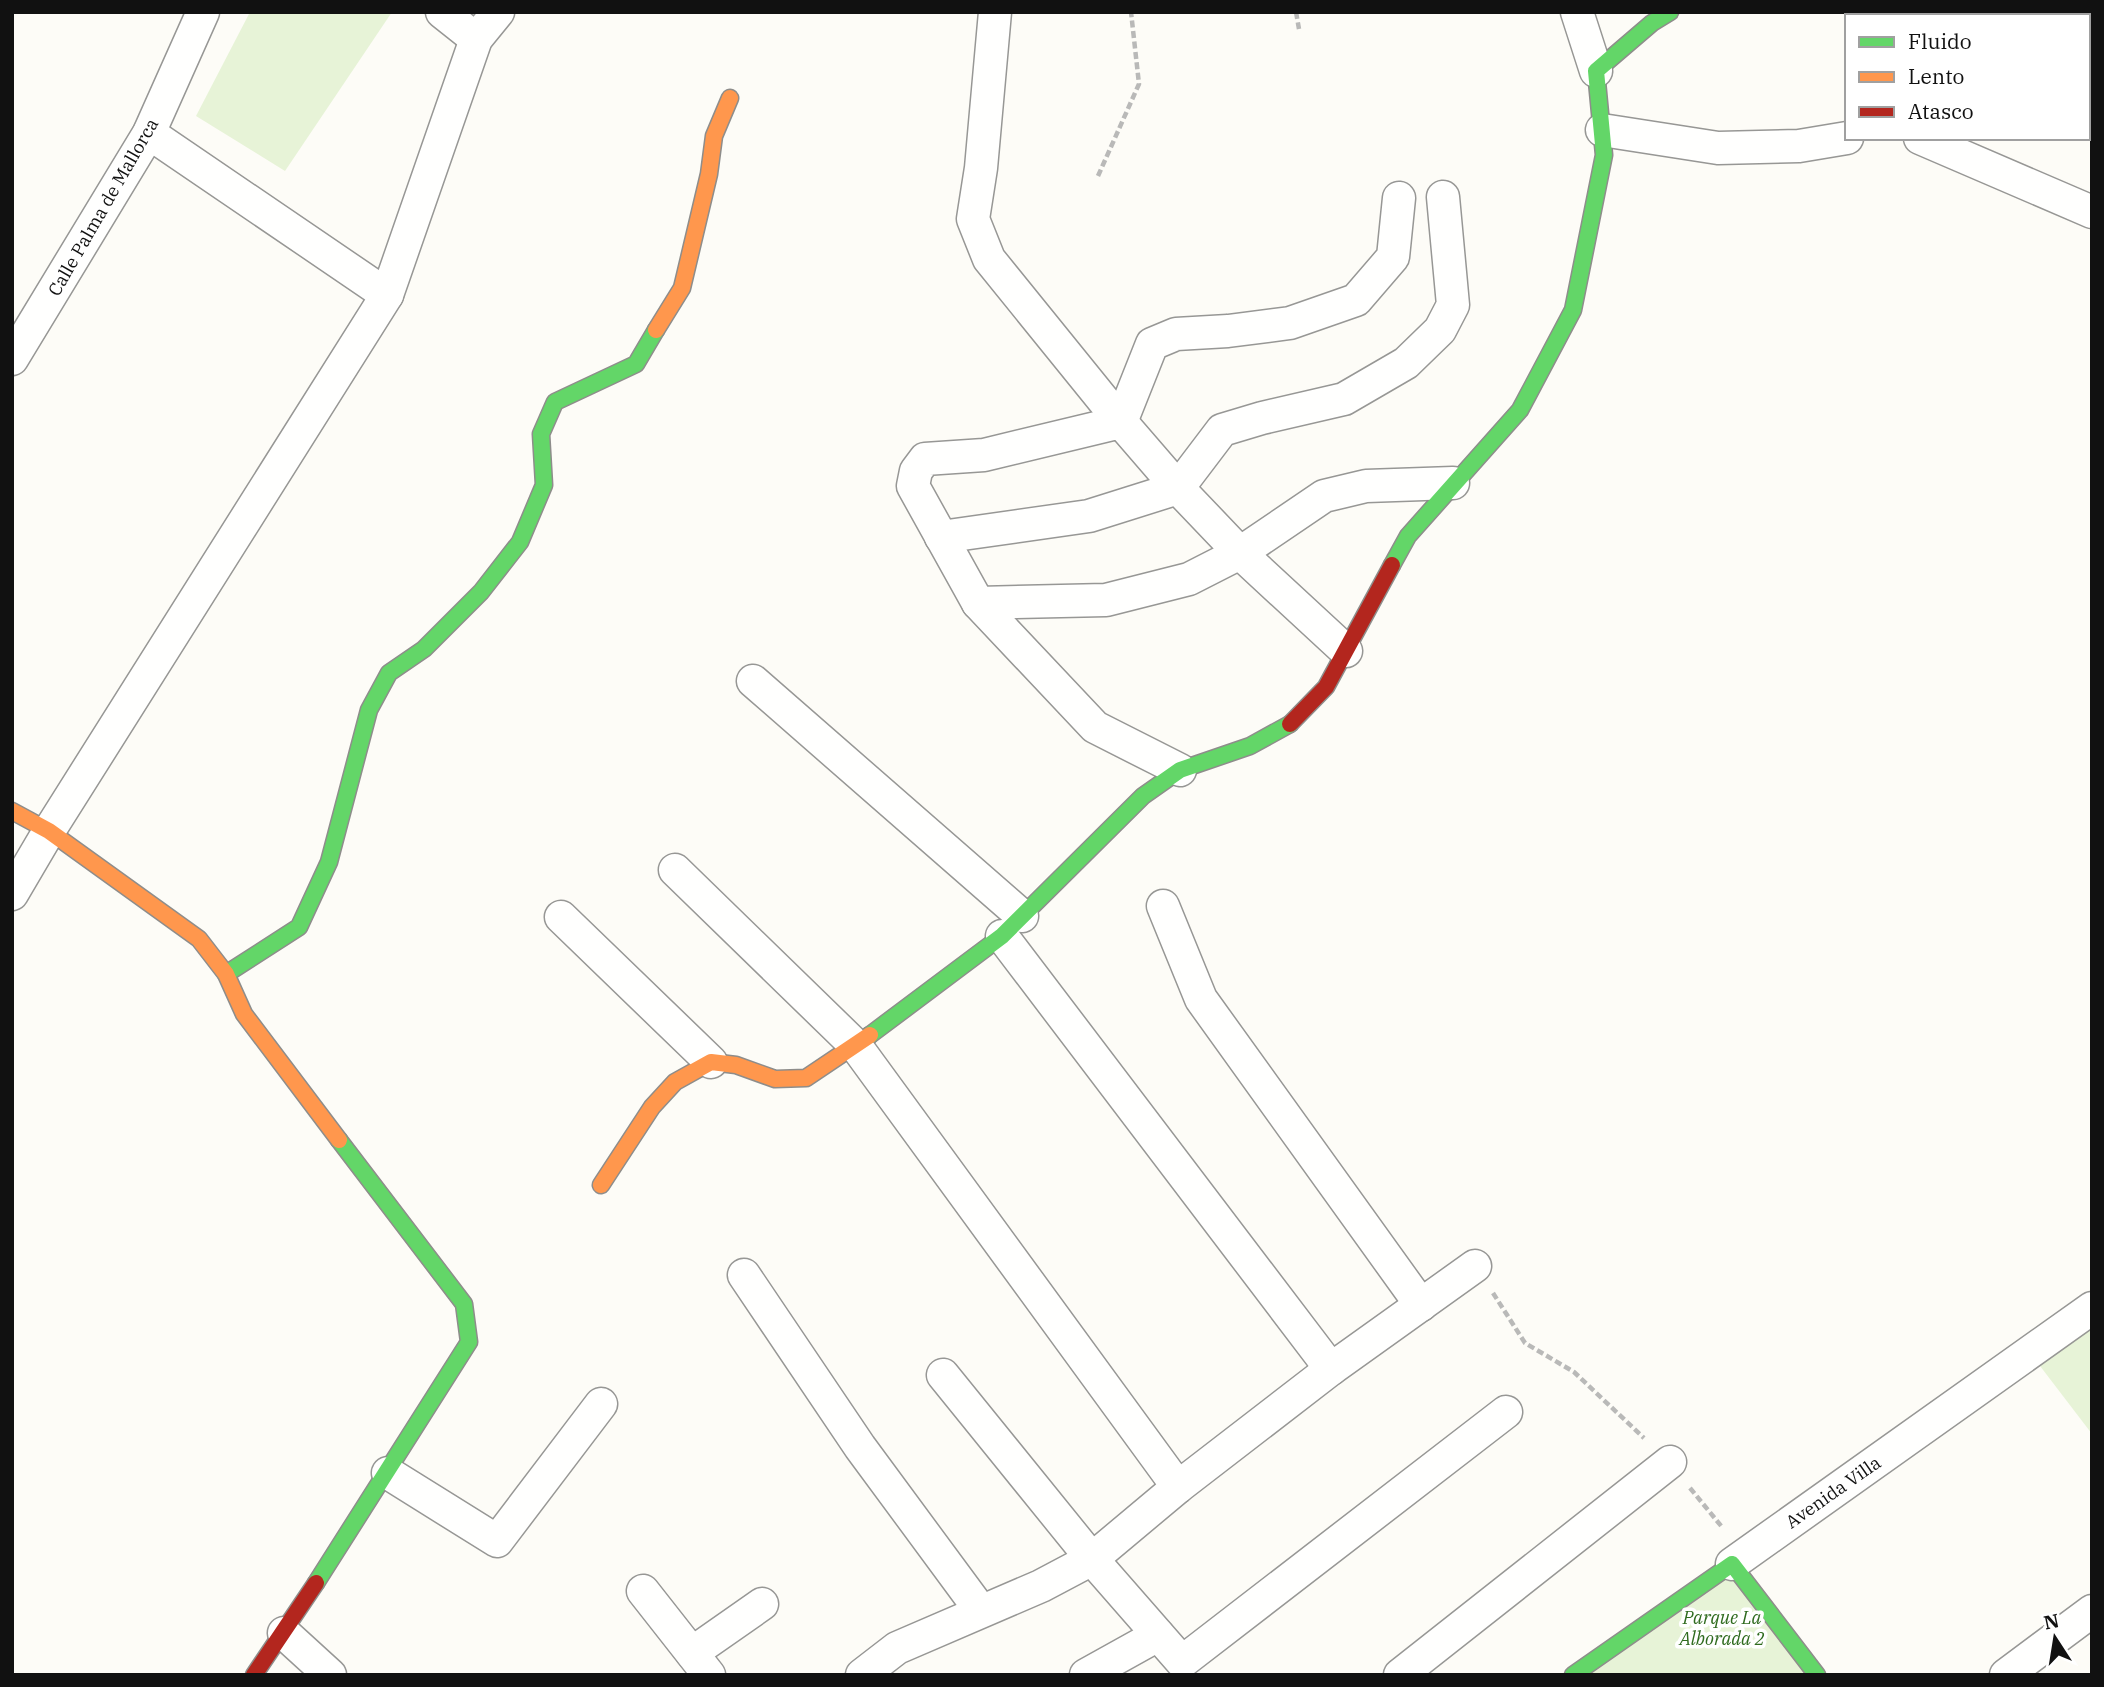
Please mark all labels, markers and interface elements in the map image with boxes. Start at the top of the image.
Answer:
legend [1845,14,2090,140]
text: Fluido [1908,27,1972,55]
text: Lento [1908,62,1964,90]
text: Atasco [1908,97,1974,125]
street label: Calle Palma de Mallorca [43,114,163,300]
street label: Avenida Villa [1781,1451,1885,1533]
north arrow [2020,1603,2090,1673]
park label: Parque La Alborada 2 [1678,1606,1765,1650]
text: N [2042,1608,2061,1635]

